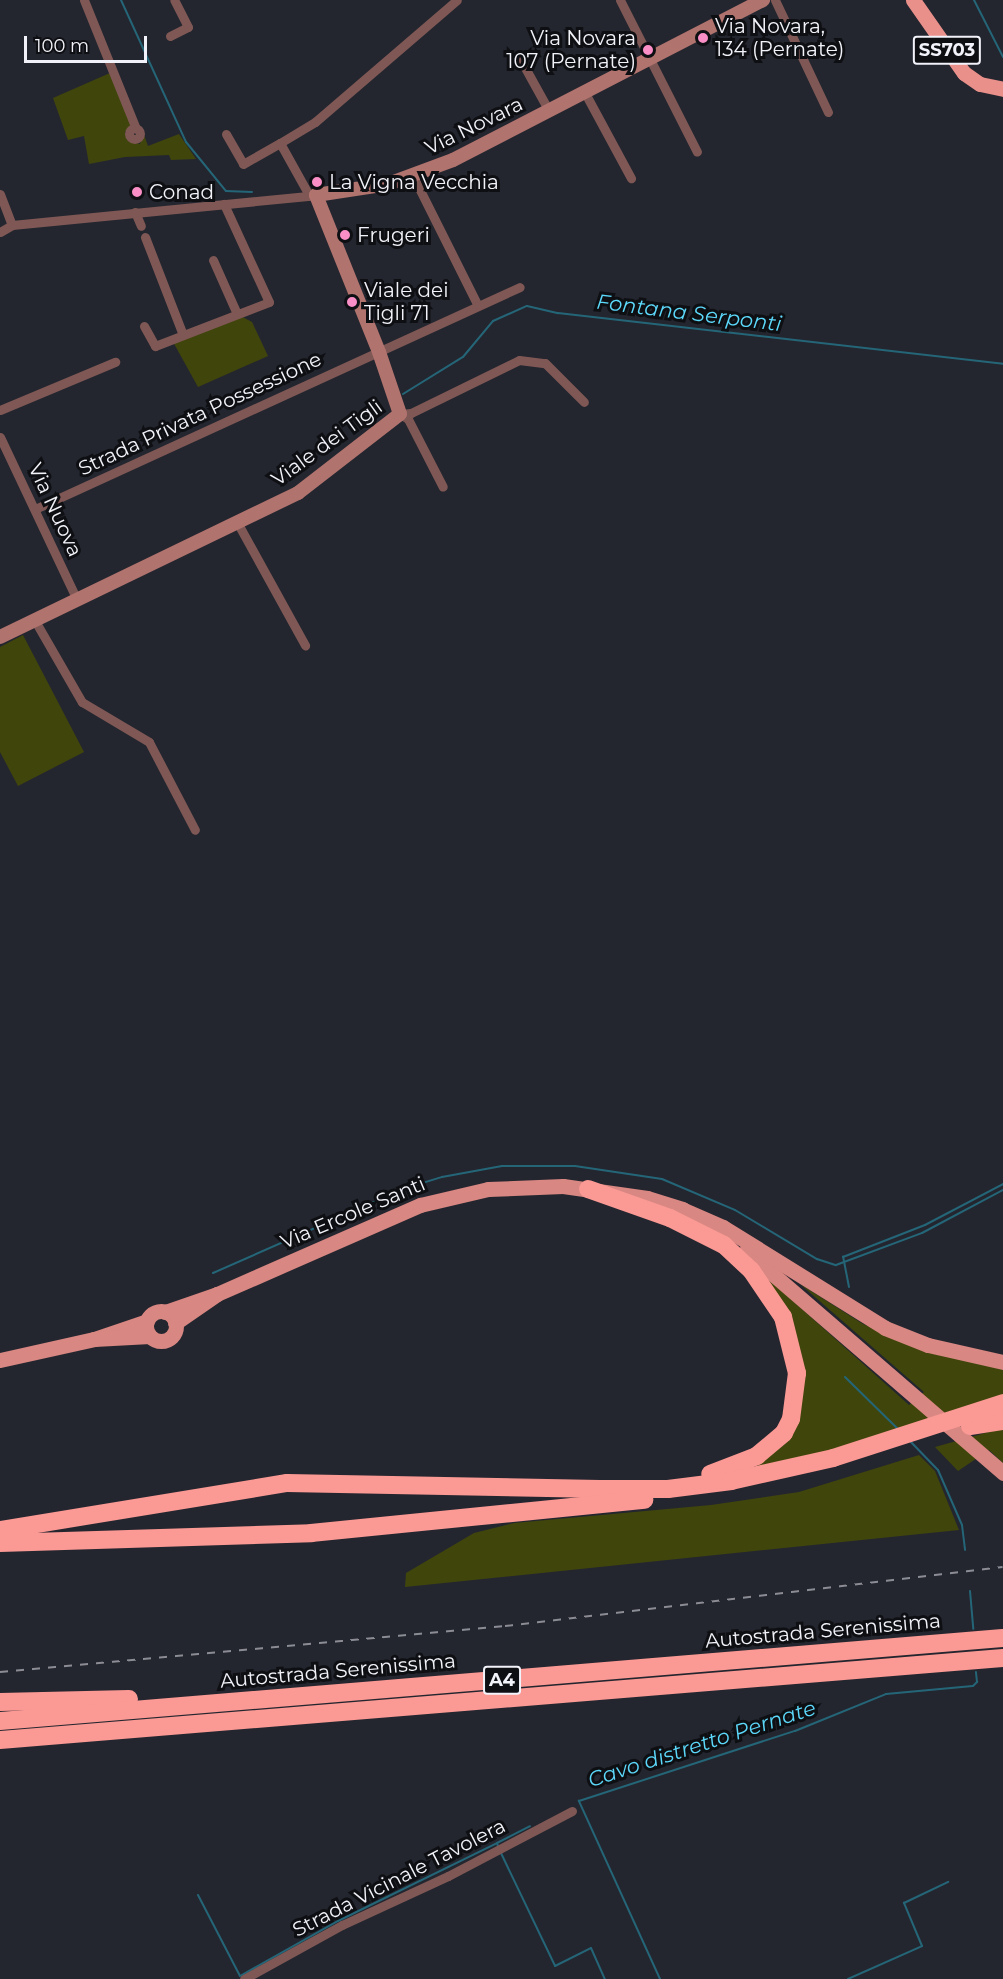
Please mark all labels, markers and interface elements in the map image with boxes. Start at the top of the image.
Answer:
place label: Via Novara, 134 (Pernate) [715,14,844,61]
scale bar [27,24,150,62]
place label: Via Novara 107 (Pernate) [506,27,636,74]
marker: Via Novara, 134 (Pernate) [696,31,710,45]
text: 100 m [35,35,89,57]
road number: SS703 [912,35,982,65]
marker: Via Novara 107 (Pernate) [641,43,655,57]
street label: Via Novara [421,92,527,160]
place label: La Vigna Vecchia [329,170,499,194]
marker: La Vigna Vecchia [310,175,324,189]
place label: Conad [149,180,214,204]
marker: Conad [130,185,144,199]
place label: Frugeri [357,223,430,247]
marker: Frugeri [338,228,352,242]
place label: Viale dei Tigli 71 [364,278,449,325]
water label: Fontana Serponti [595,289,783,337]
marker: Viale dei Tigli 71 [345,295,359,309]
street label: Strada Privata Possessione [75,347,325,481]
street label: Viale dei Tigli [267,395,387,491]
street label: Via Nuova [23,460,87,560]
street label: Via Ercole Santi [277,1172,429,1254]
street label: Autostrada Serenissima [704,1609,942,1653]
street label: Autostrada Serenissima [219,1649,457,1693]
road number: A4 [482,1665,522,1695]
water label: Cavo distretto Pernate [585,1695,819,1793]
street label: Strada Vicinale Tavolera [289,1814,509,1942]

